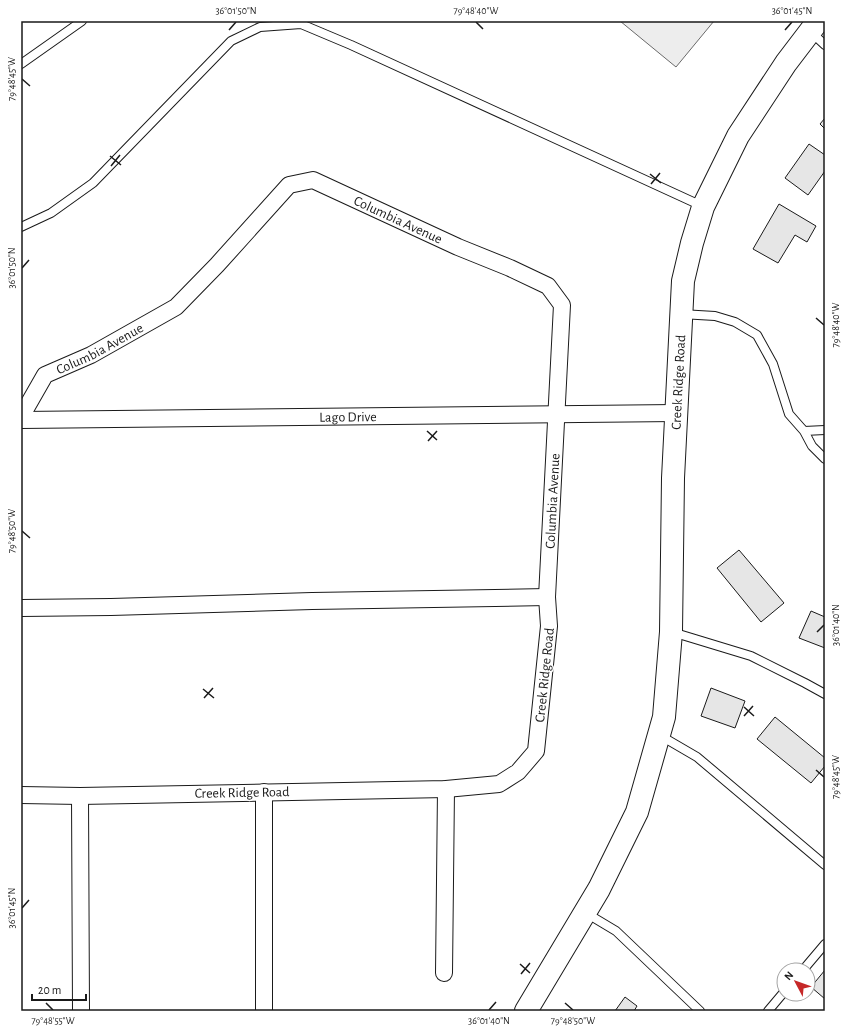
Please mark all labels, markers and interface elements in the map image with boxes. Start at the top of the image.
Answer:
text: 36°01'50"N [215,6,257,16]
text: 79°48'40"W [454,6,499,16]
text: 36°01'45"N [772,6,812,16]
text: 79°48'45"W [7,57,17,101]
street label: Columbia Avenue [352,194,444,247]
text: 36°01'50"N [7,247,17,289]
text: 79°48'40"W [831,302,841,347]
street label: Columbia Avenue [54,321,146,377]
street label: Creek Ridge Road [669,334,688,430]
street label: Lago Drive [319,410,377,425]
street label: Columbia Avenue [544,453,562,549]
text: 79°48'50"W [7,509,17,553]
text: 36°01'40"N [831,604,841,646]
street label: Creek Ridge Road [533,627,557,723]
text: 79°48'45"W [831,755,841,799]
street label: Creek Ridge Road [194,785,290,801]
text: 36°01'45"N [7,888,17,928]
north arrow [776,962,816,1002]
text: N [782,969,795,982]
scale bar [32,976,86,1002]
text: 20 m [38,984,61,996]
text: 79°48'55"W [31,1016,75,1026]
text: 36°01'40"N [468,1016,510,1026]
text: 79°48'50"W [551,1016,595,1026]

